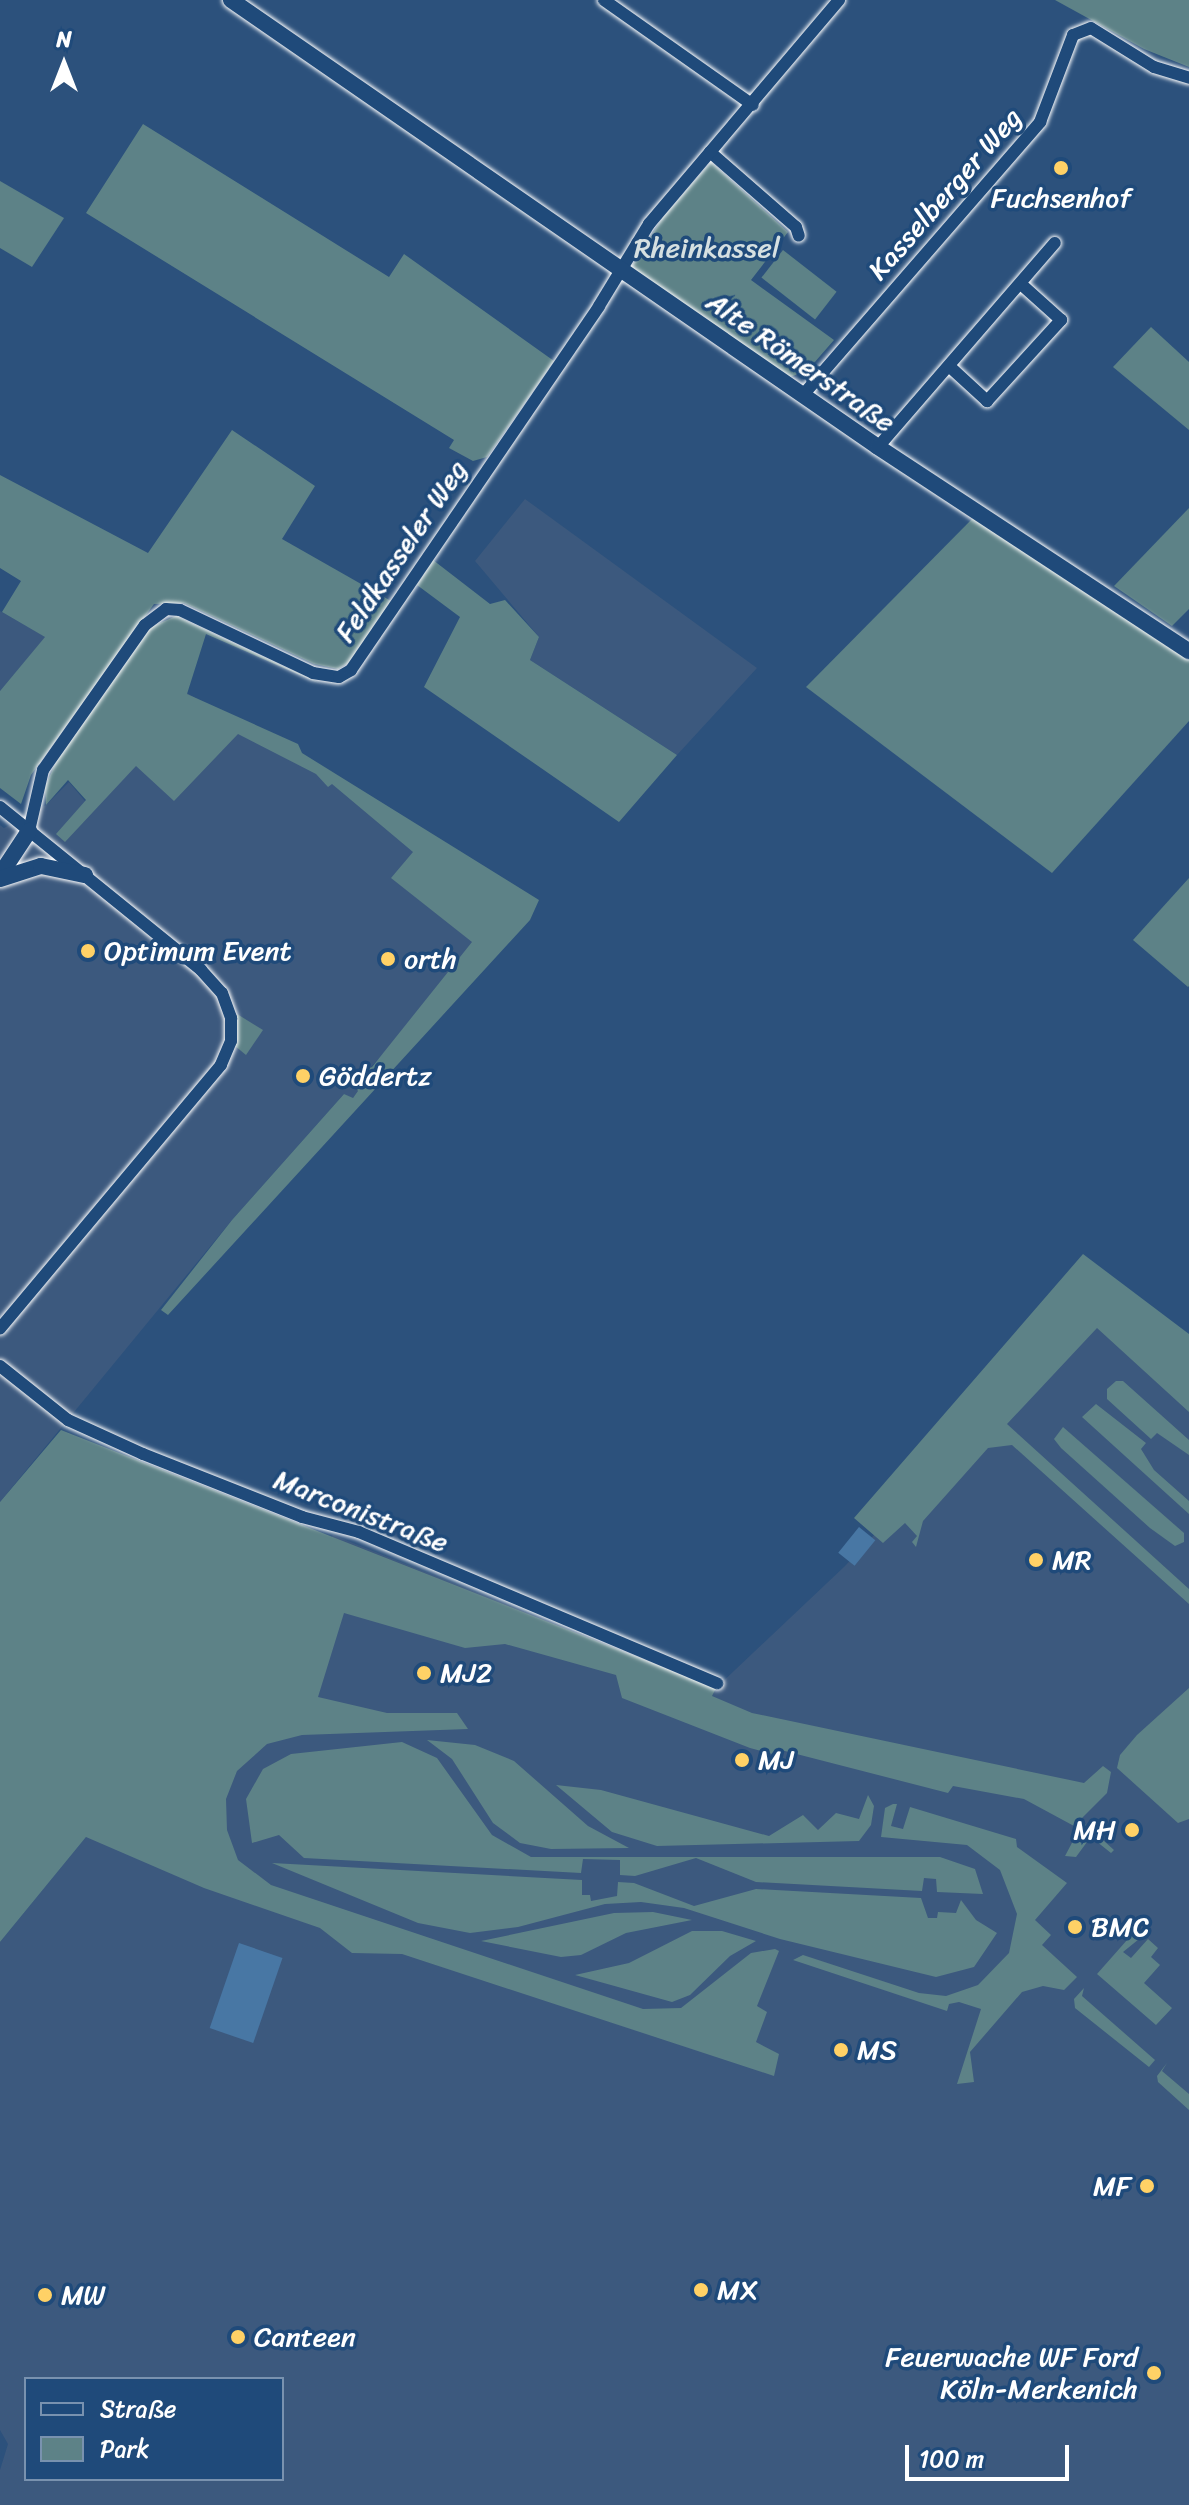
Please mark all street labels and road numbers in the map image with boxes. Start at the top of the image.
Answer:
street label: Kasselberger Weg [861,101,1029,287]
street label: Alte Römerstraße [701,285,901,439]
street label: Feldkasseler Weg [328,454,474,648]
street label: Marconistraße [269,1462,453,1560]

